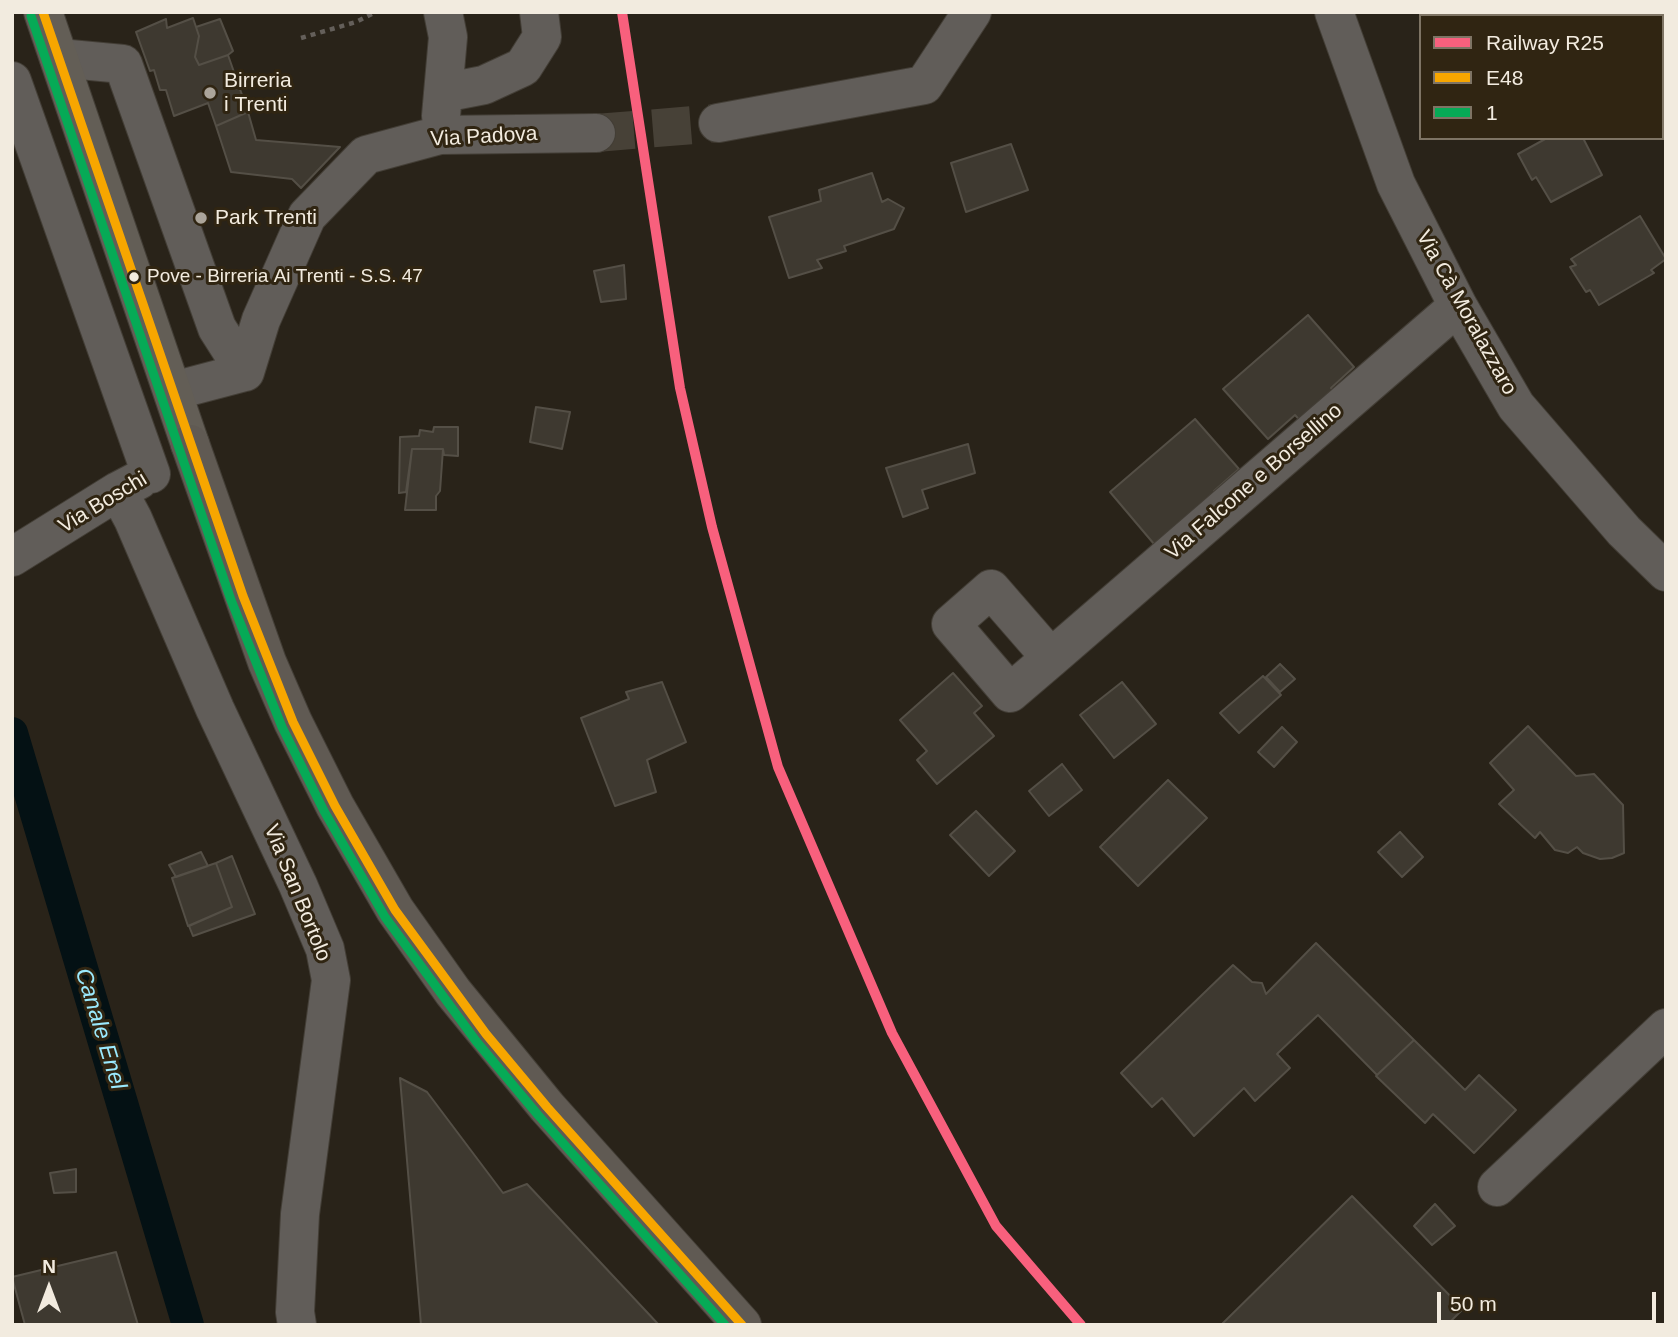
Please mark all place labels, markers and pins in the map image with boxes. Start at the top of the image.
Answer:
place label: Birreria i Trenti [224,68,292,118]
marker: Birreria i Trenti [202,85,218,101]
place label: Park Trenti [215,205,317,231]
marker: Park Trenti [193,210,209,226]
place label: Pove - Birreria Ai Trenti - S.S. 47 [147,266,423,288]
marker: Pove - Birreria Ai Trenti - S.S. 47 [127,270,141,284]

